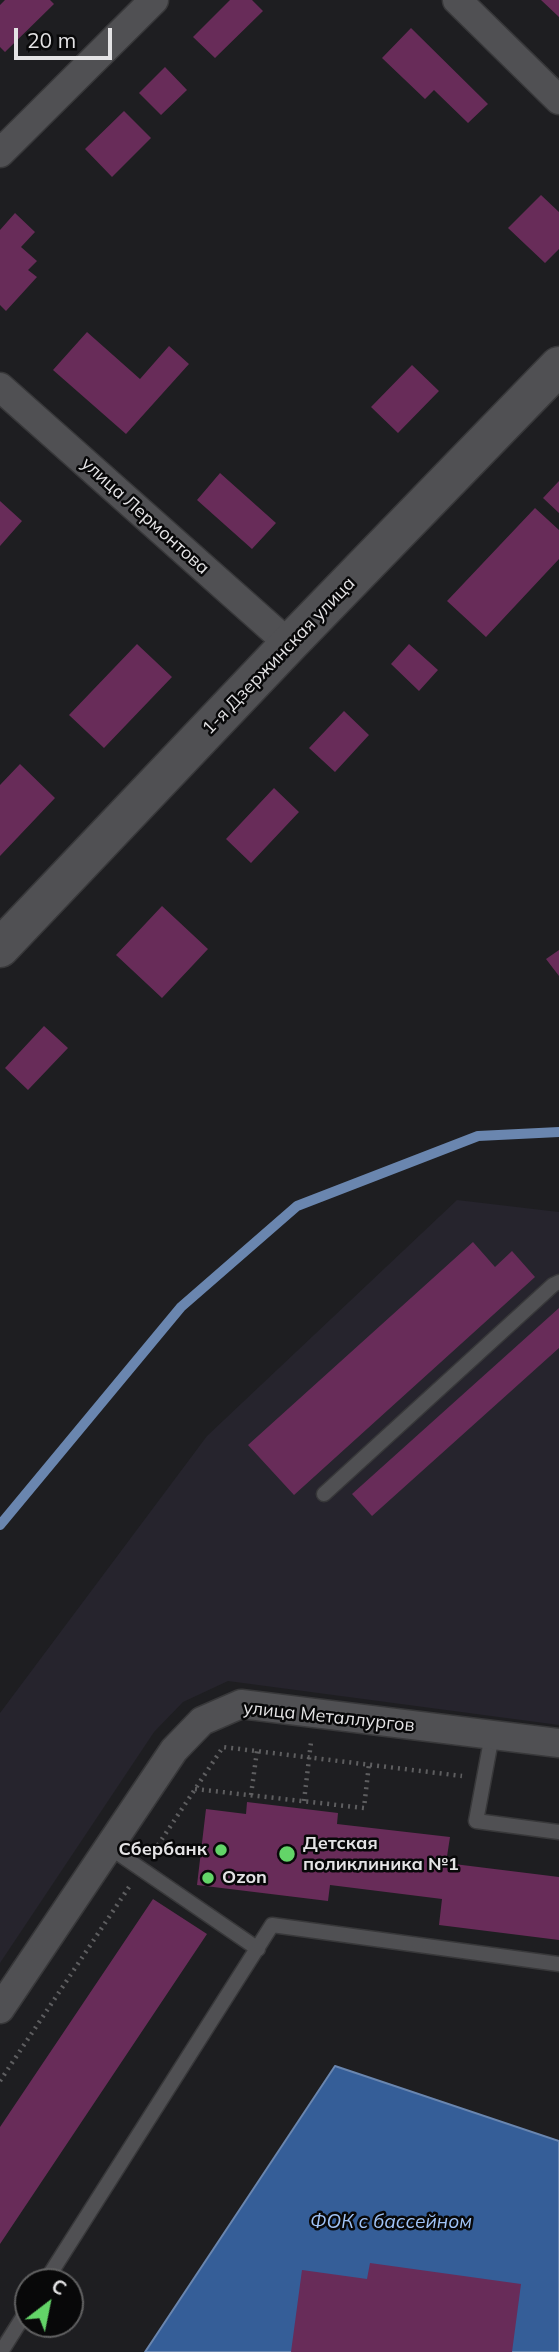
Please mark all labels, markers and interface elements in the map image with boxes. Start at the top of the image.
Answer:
scale bar [18,14,116,58]
text: 20 m [27,27,76,53]
street label: улица Лермонтова [77,453,213,579]
street label: 1-я Дзержинская улица [198,573,360,739]
street label: улица Металлургов [242,1697,416,1737]
place label: Детская поликлиника №1 [303,1833,459,1876]
place label: Сбербанк [118,1839,207,1861]
marker: Сбербанк [213,1842,229,1858]
marker: Детская поликлиника №1 [277,1844,297,1864]
place label: Ozon [222,1867,267,1889]
marker: Ozon [200,1870,216,1886]
water label: ФОК с бассейном [310,2211,472,2233]
north arrow [14,2268,84,2338]
text: С [47,2273,71,2301]

